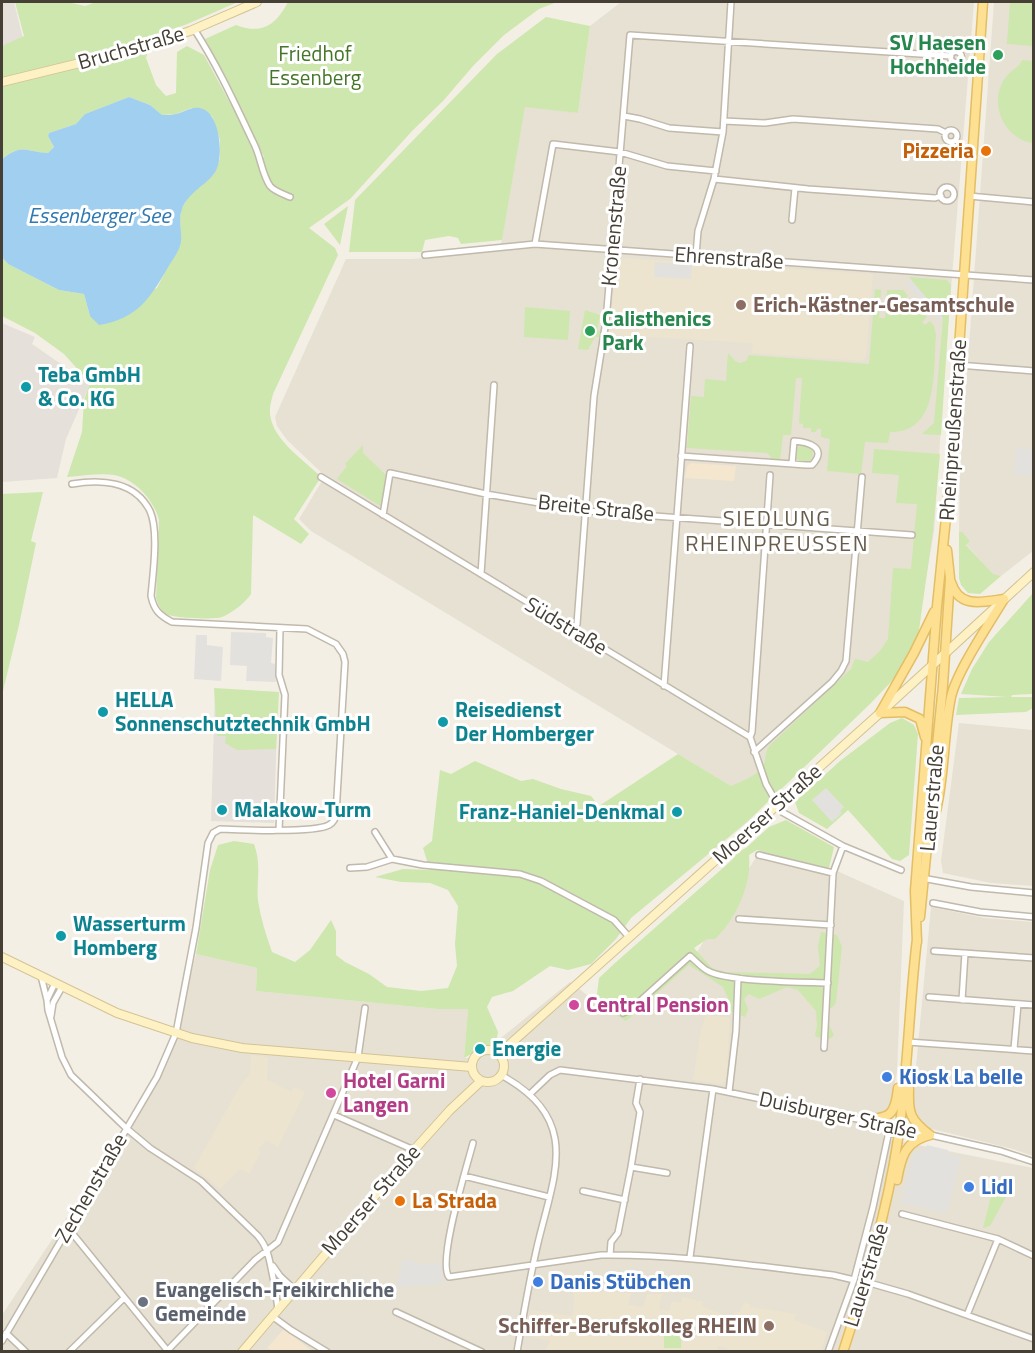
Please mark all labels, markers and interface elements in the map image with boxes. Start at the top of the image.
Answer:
street label: Bruchstraße [74,17,188,77]
place label: SV Haesen Hochheide [890,26,986,82]
park label: Friedhof Essenberg [269,37,361,93]
marker: SV Haesen Hochheide [991,48,1005,62]
place label: Pizzeria [902,134,974,166]
marker: Pizzeria [979,144,993,158]
street label: Kronenstraße [592,164,634,287]
water label: Essenberger See [28,198,172,232]
street label: Ehrenstraße [673,237,785,277]
place label: Erich-Kästner-Gesamtschule [753,288,1015,320]
marker: Erich-Kästner-Gesamtschule [734,298,748,312]
place label: Calisthenics Park [602,302,711,358]
marker: Calisthenics Park [583,324,597,338]
street label: Rheinpreußenstraße [930,338,974,522]
place label: Teba GmbH & Co. KG [38,358,141,414]
marker: Teba GmbH & Co. KG [19,380,33,394]
street label: Breite Straße [536,485,656,529]
district label: SIEDLUNG RHEINPREUSSEN [685,501,869,560]
street label: Südstraße [519,588,614,662]
place label: HELLA Sonnenschutztechnik GmbH [115,683,371,739]
place label: Reisedienst Der Homberger [455,693,594,749]
marker: HELLA Sonnenschutztechnik GmbH [96,705,110,719]
marker: Reisedienst Der Homberger [436,715,450,729]
street label: Lauerstraße [910,743,952,853]
street label: Moerser Straße [704,755,828,871]
place label: Malakow-Turm [234,793,372,825]
place label: Franz-Haniel-Denkmal [459,795,665,827]
marker: Malakow-Turm [215,803,229,817]
marker: Franz-Haniel-Denkmal [670,805,684,819]
place label: Wasserturm Homberg [73,907,186,963]
marker: Wasserturm Homberg [54,929,68,943]
place label: Central Pension [586,988,729,1020]
marker: Central Pension [567,998,581,1012]
place label: Energie [492,1032,561,1064]
marker: Energie [473,1042,487,1056]
place label: Kiosk La belle [899,1060,1023,1092]
place label: Hotel Garni Langen [343,1064,445,1120]
marker: Kiosk La belle [880,1070,894,1084]
street label: Duisburger Straße [756,1082,920,1146]
marker: Hotel Garni Langen [324,1086,338,1100]
street label: Zechenstraße [46,1127,134,1248]
street label: Moerser Straße [313,1137,428,1262]
place label: Lidl [981,1170,1014,1202]
marker: Lidl [962,1180,976,1194]
place label: La Strada [412,1184,497,1216]
marker: La Strada [393,1194,407,1208]
street label: Lauerstraße [834,1219,896,1331]
place label: Danis Stübchen [550,1265,691,1297]
place label: Evangelisch-Freikirchliche Gemeinde [155,1273,394,1329]
marker: Danis Stübchen [531,1275,545,1289]
marker: Evangelisch-Freikirchliche Gemeinde [136,1295,150,1309]
place label: Schiffer-Berufskolleg RHEIN [498,1309,757,1341]
marker: Schiffer-Berufskolleg RHEIN [762,1319,776,1333]

